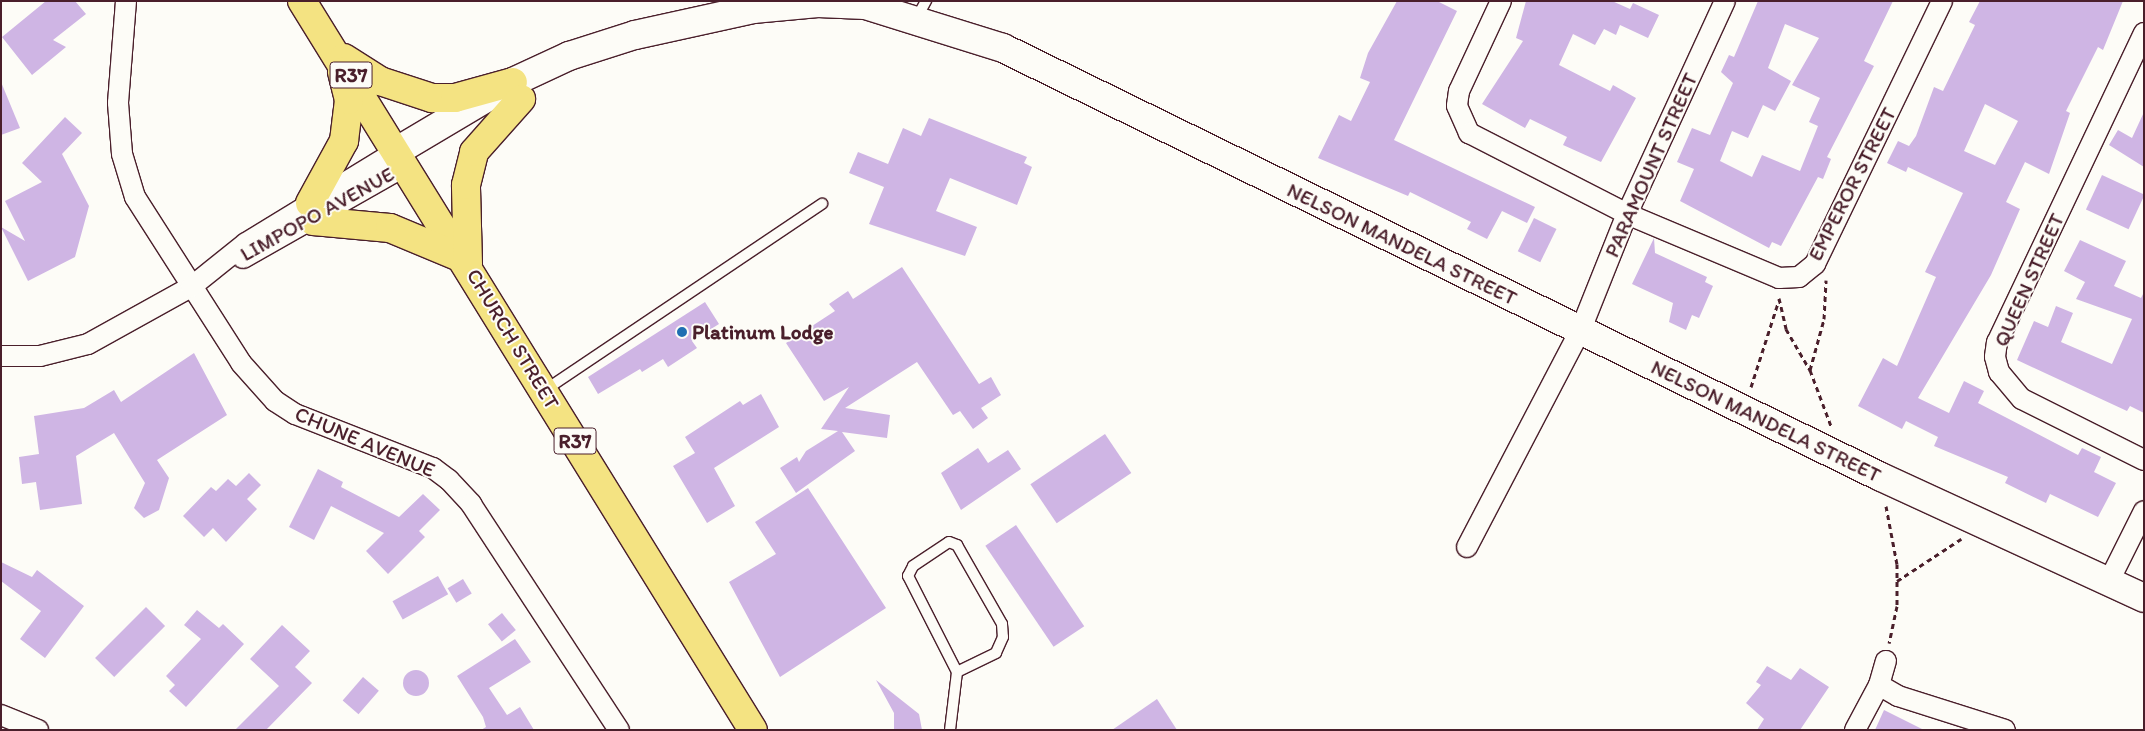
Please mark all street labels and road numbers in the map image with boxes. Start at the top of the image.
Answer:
road number: R37 [328,58,374,92]
street label: PARAMOUNT STREET [1599,69,1703,261]
street label: EMPEROR STREET [1802,103,1902,265]
street label: LIMPOPO AVENUE [236,161,398,267]
street label: NELSON MANDELA STREET [1283,177,1521,311]
street label: QUEEN STREET [1988,210,2070,350]
street label: CHURCH STREET [461,264,565,414]
street label: NELSON MANDELA STREET [1647,354,1885,488]
street label: CHUNE AVENUE [291,401,439,483]
road number: R37 [552,424,598,458]

